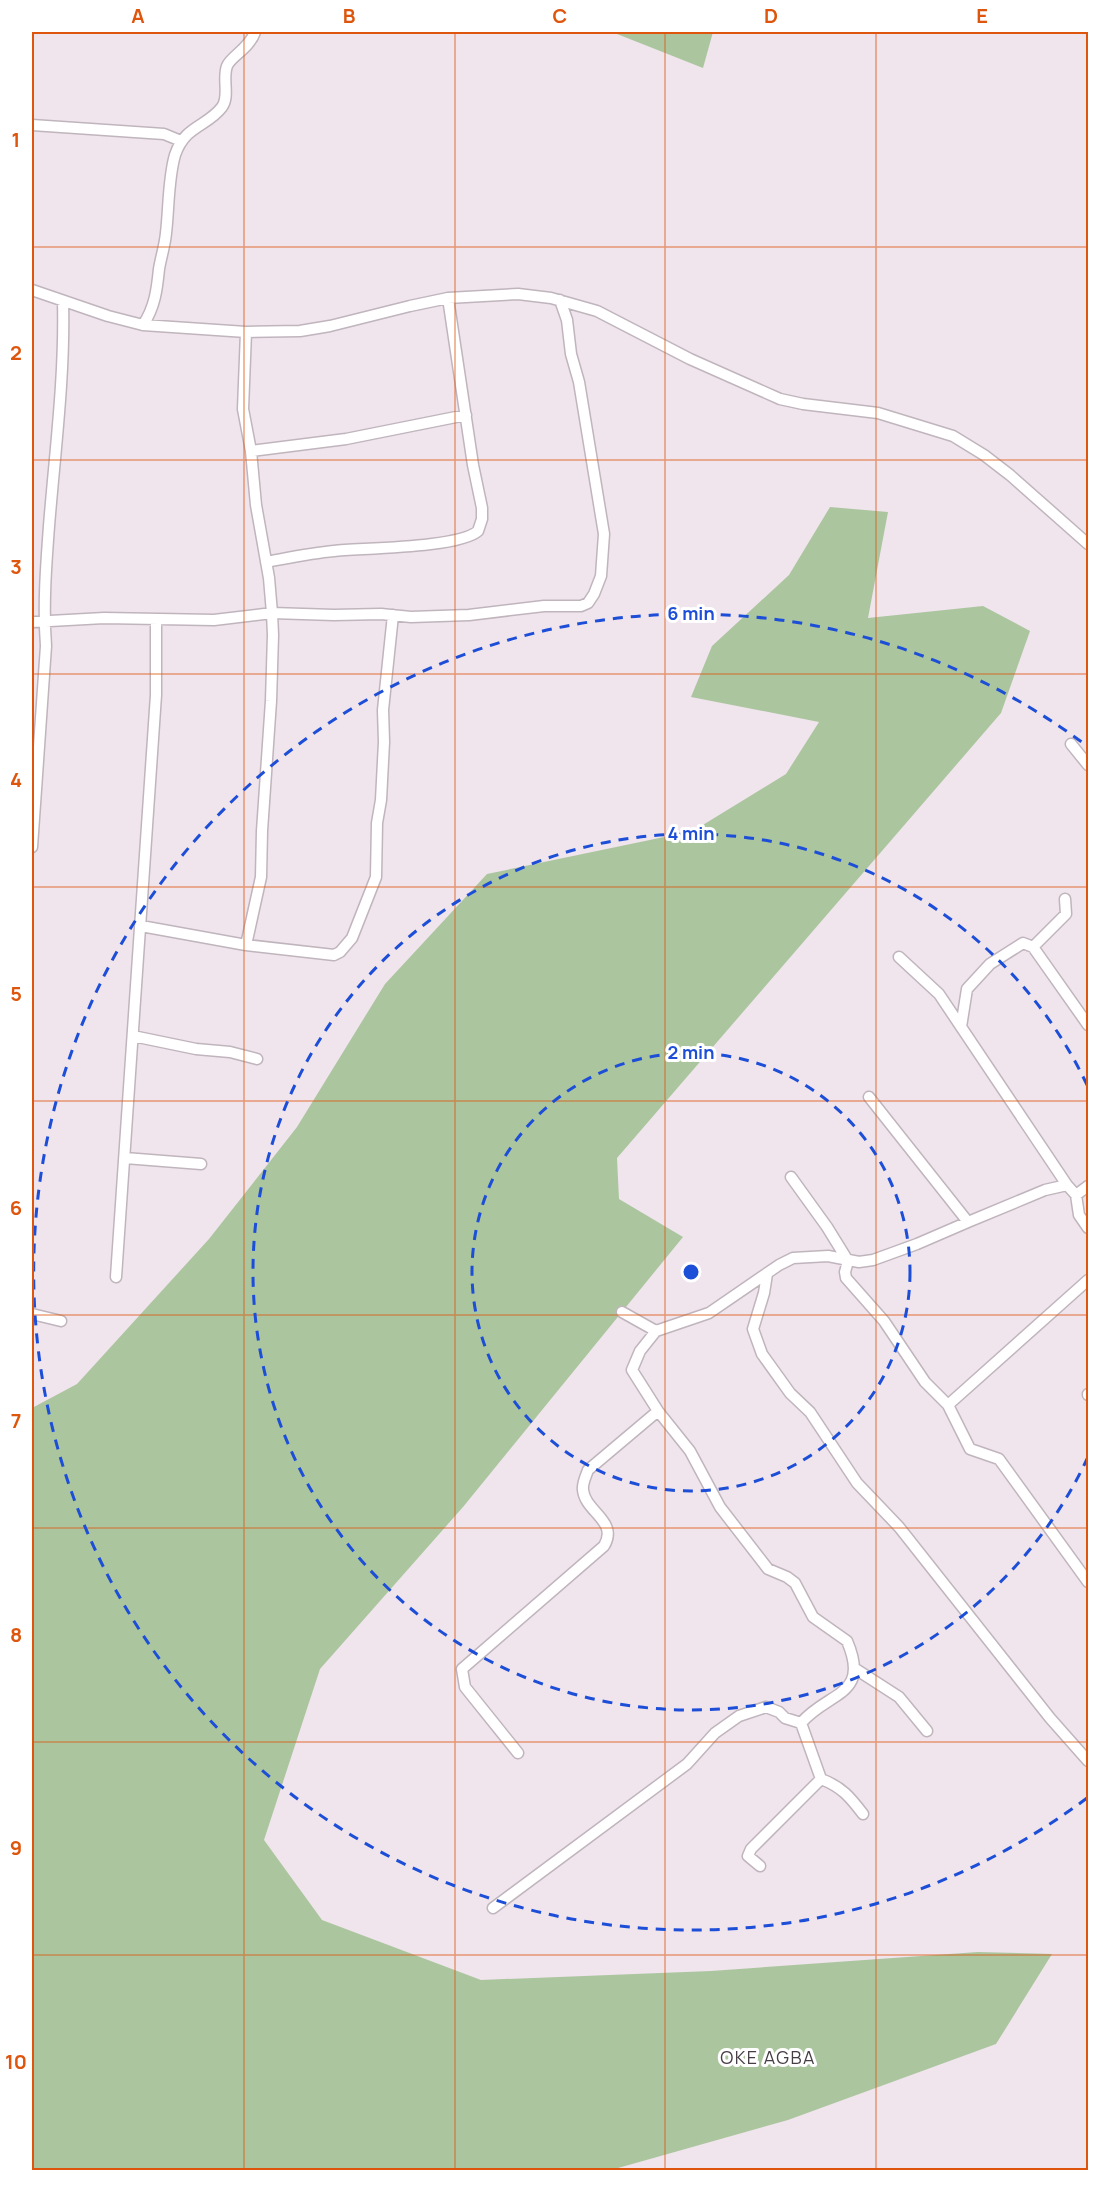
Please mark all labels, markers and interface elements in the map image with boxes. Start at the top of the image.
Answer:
text: A [131,2,145,29]
text: B [343,2,356,29]
text: C [553,2,567,29]
text: D [764,2,778,29]
text: E [976,2,988,29]
text: 1 [12,126,20,153]
text: 2 [10,339,22,366]
text: 3 [10,553,22,580]
text: 6 min [667,601,715,625]
text: 4 [10,766,22,793]
text: 4 min [667,821,715,845]
text: 5 [10,980,22,1007]
text: 2 min [668,1040,714,1064]
text: 6 [10,1194,22,1221]
centre of rings [681,1262,701,1282]
text: 7 [11,1407,21,1434]
text: 8 [10,1621,22,1648]
text: 9 [10,1834,22,1861]
district label: OKE AGBA [720,2045,816,2069]
text: 10 [5,2048,27,2075]

